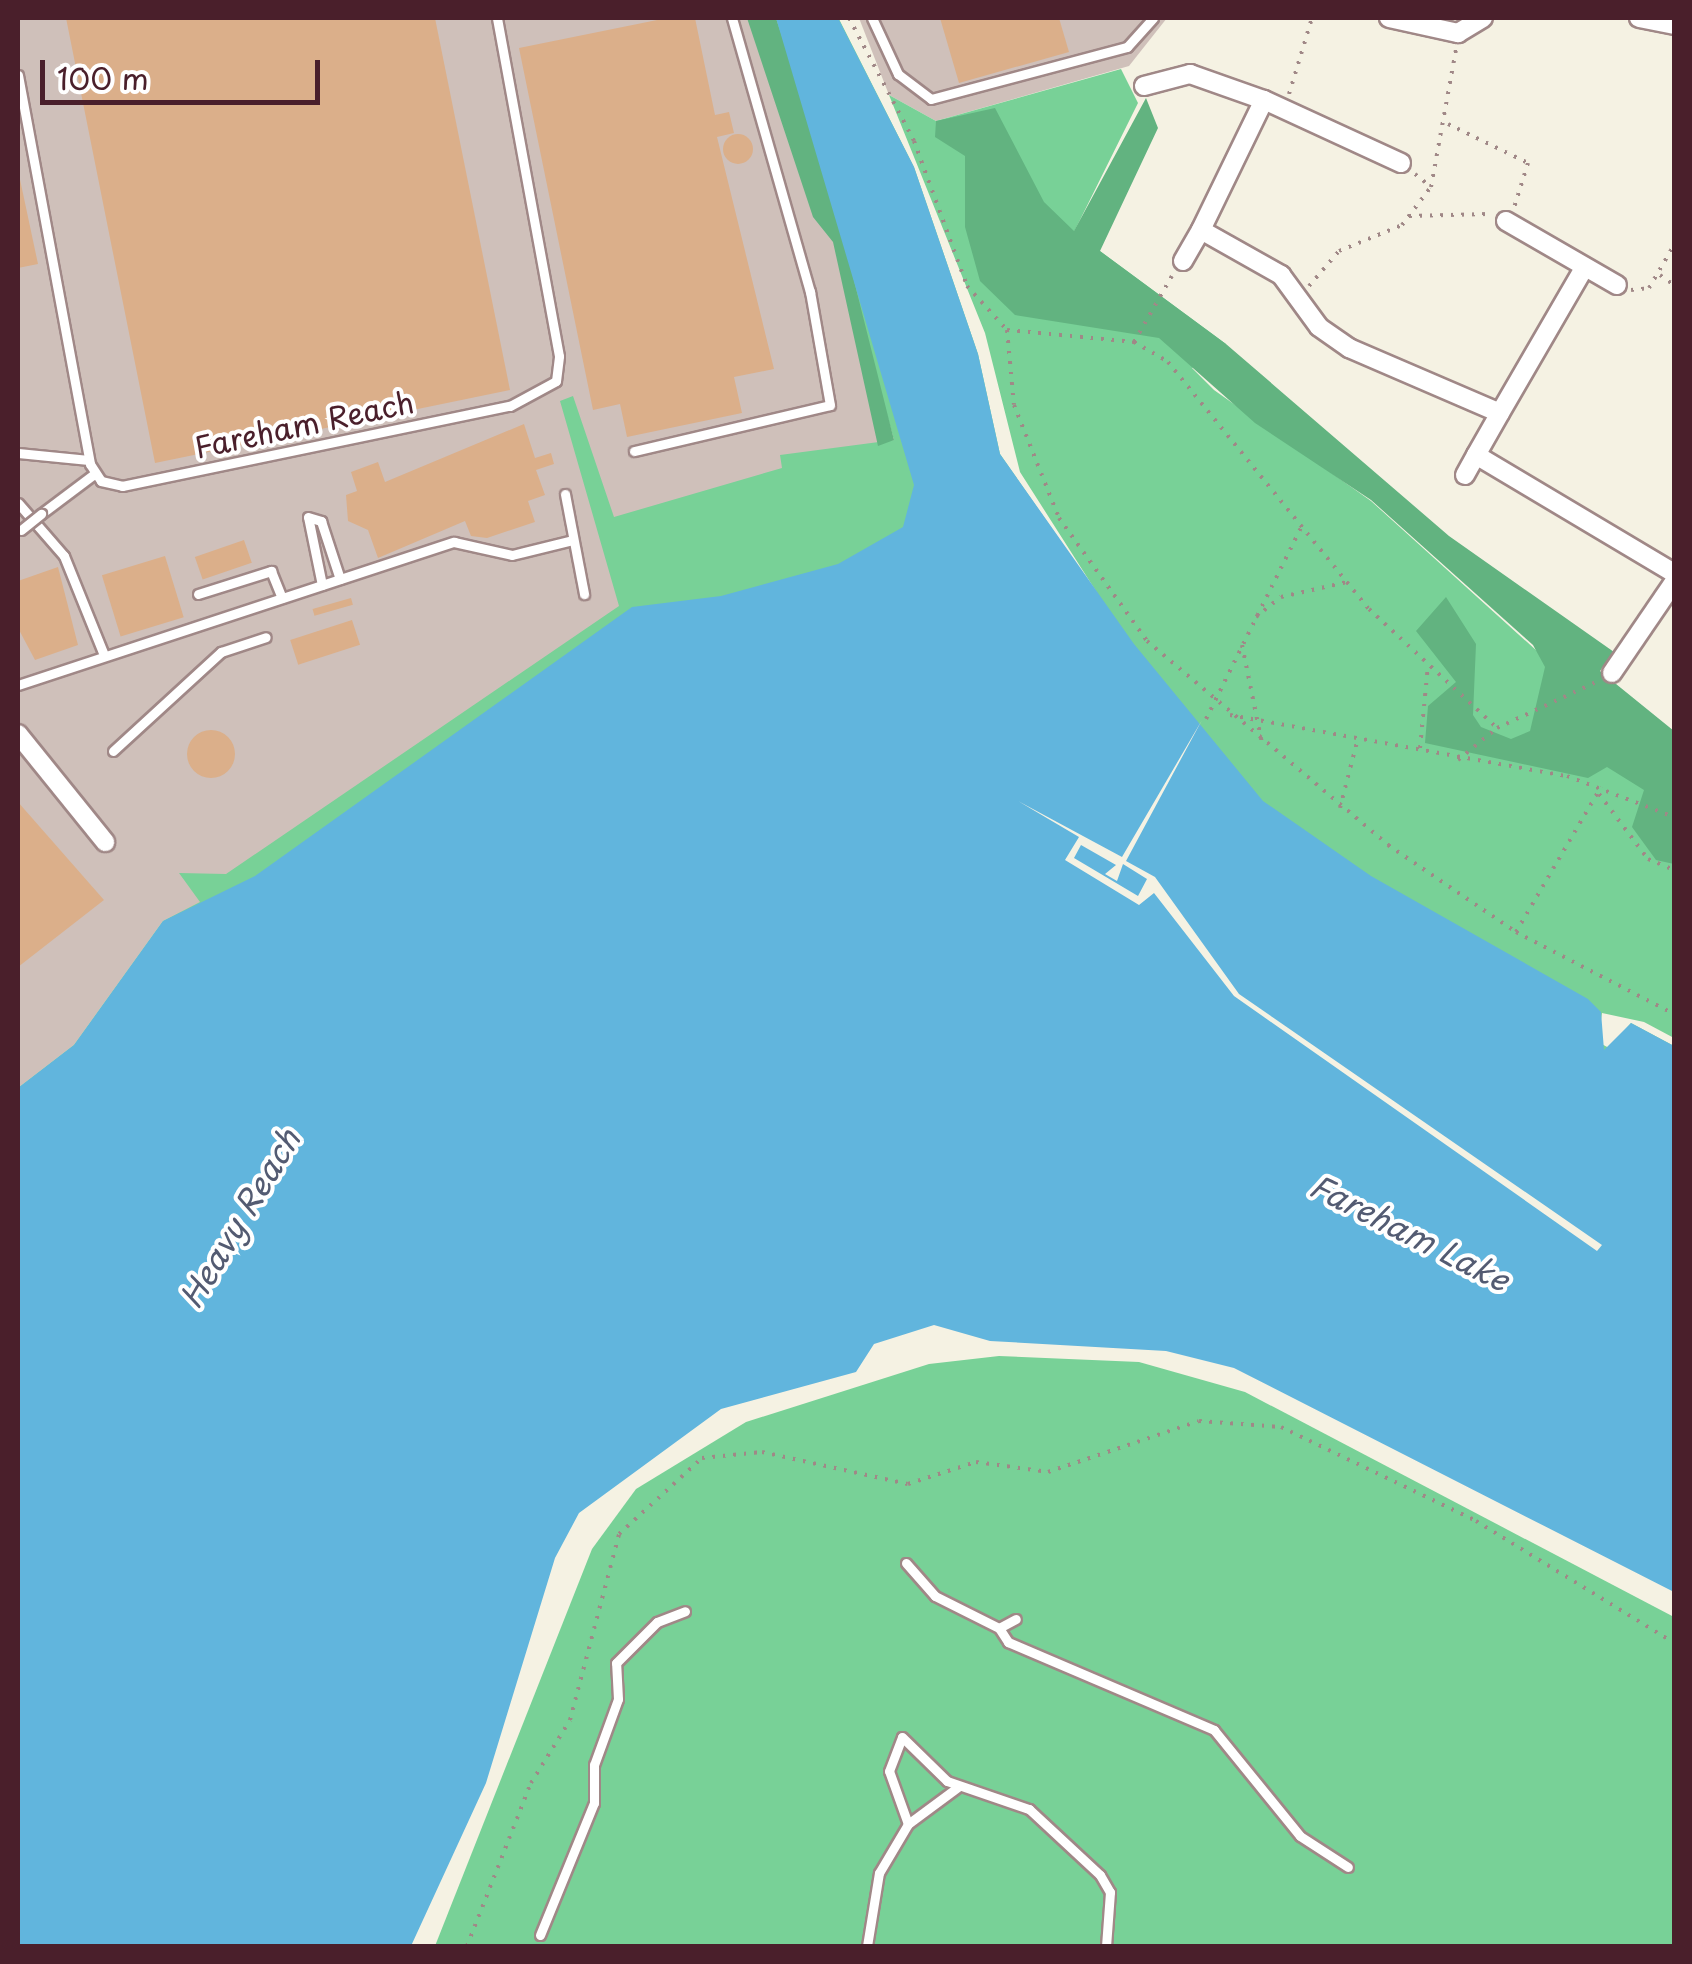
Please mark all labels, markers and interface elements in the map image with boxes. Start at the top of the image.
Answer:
scale bar [45,40,325,102]
text: 100 m [57,55,149,100]
street label: Fareham Reach [191,383,417,465]
water label: Heavy Reach [171,1123,307,1313]
water label: Fareham Lake [1304,1165,1516,1299]

